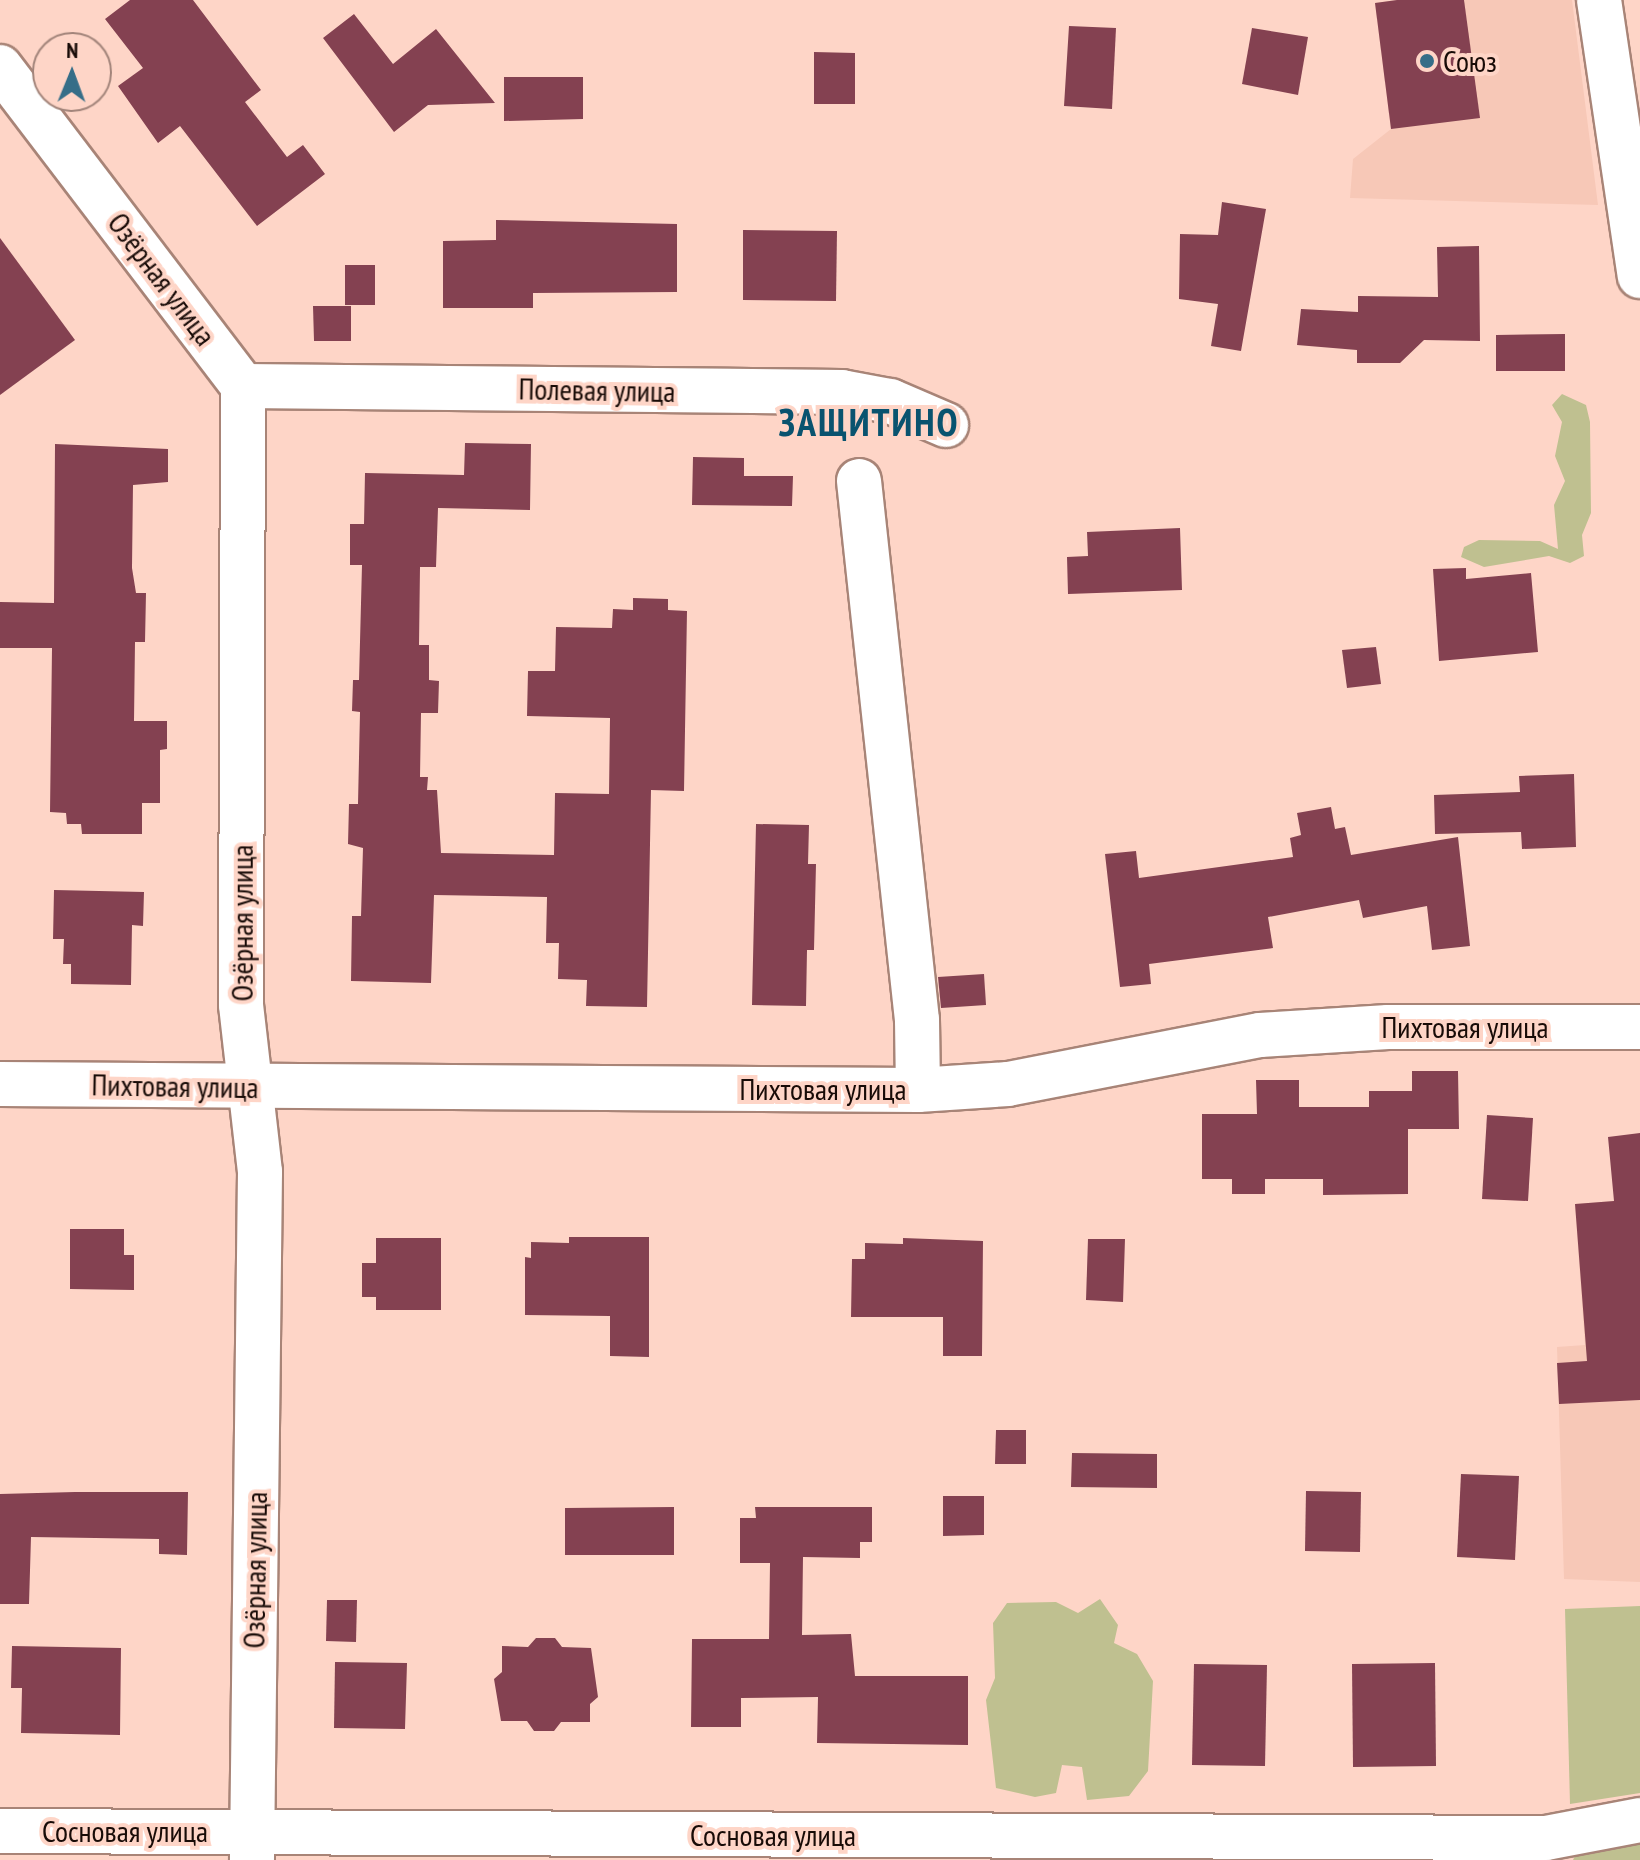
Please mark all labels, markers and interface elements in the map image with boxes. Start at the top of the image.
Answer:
north arrow [32,32,112,112]
text: N [66,36,79,64]
place label: Союз [1443,43,1497,79]
marker: Союз [1418,52,1436,70]
street label: Озёрная улица [100,205,224,353]
street label: Полевая улица [518,371,676,409]
district label: ЗАЩИТИНО [779,399,959,445]
street label: Озёрная улица [224,845,260,1001]
street label: Пихтовая улица [1381,1009,1549,1045]
street label: Пихтовая улица [91,1067,259,1105]
street label: Пихтовая улица [739,1071,907,1107]
street label: Озёрная улица [236,1491,274,1649]
street label: Сосновая улица [42,1813,208,1849]
street label: Сосновая улица [690,1817,856,1853]

